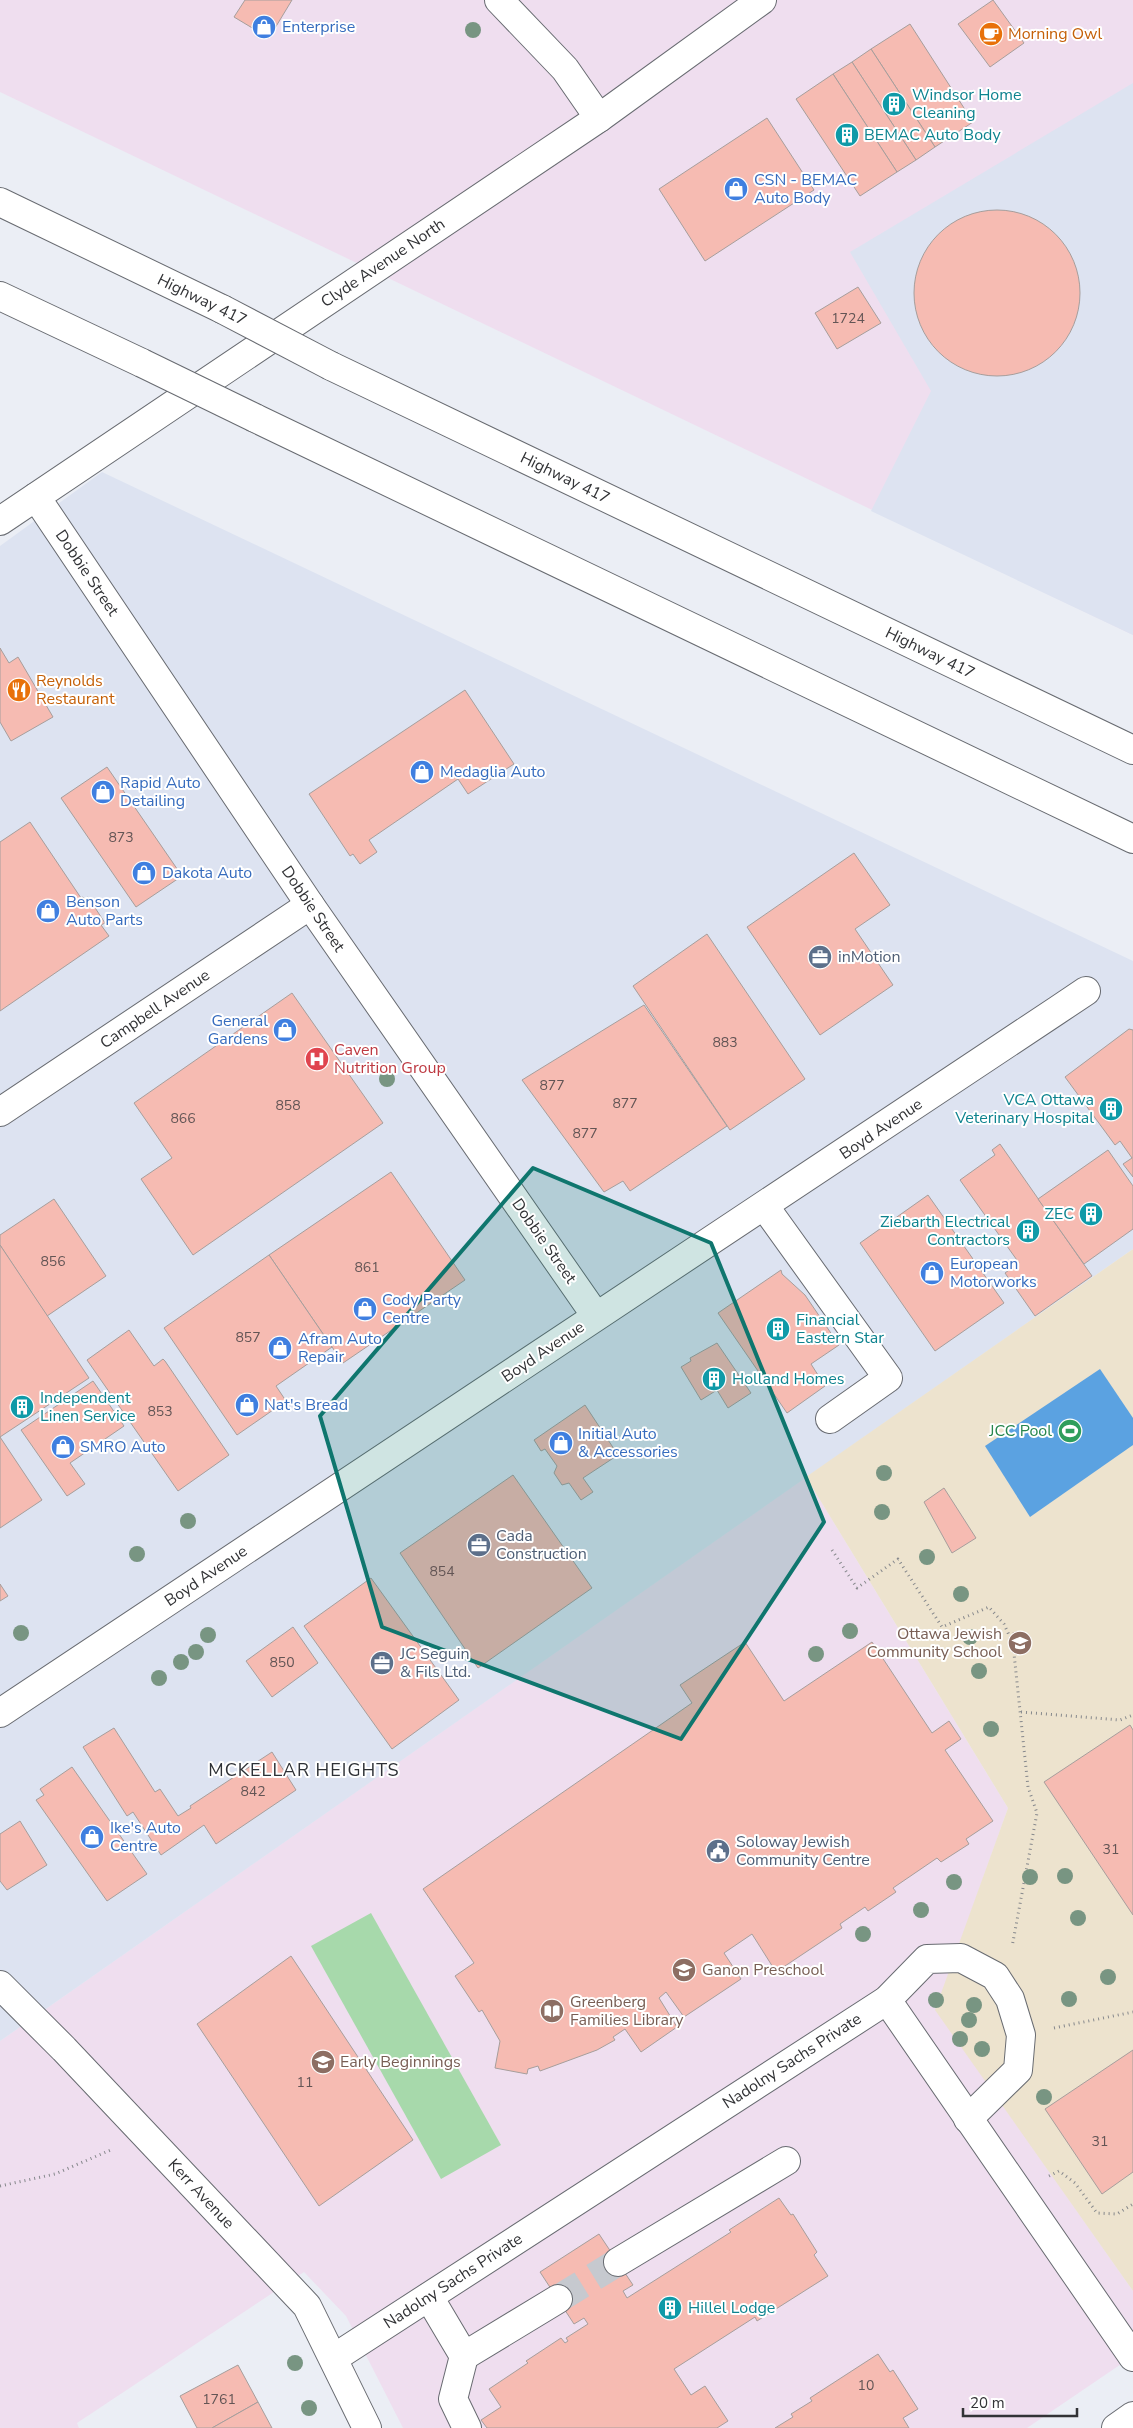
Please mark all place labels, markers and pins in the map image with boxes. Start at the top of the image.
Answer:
shop icon: Enterprise [251,14,277,40]
place label: Enterprise [282,16,355,38]
cafe icon: Morning Owl [978,21,1004,47]
place label: Morning Owl [1008,23,1102,45]
place label: Windsor Home Cleaning [912,84,1021,124]
building icon: Windsor Home Cleaning [881,91,907,117]
building icon: BEMAC Auto Body [834,122,860,148]
place label: BEMAC Auto Body [864,124,1001,146]
place label: CSN - BEMAC Auto Body [754,169,858,209]
shop icon: CSN - BEMAC Auto Body [723,176,749,202]
place label: Reynolds Restaurant [36,670,115,710]
restaurant icon: Reynolds Restaurant [6,677,32,703]
shop icon: Medaglia Auto [409,759,435,785]
place label: Medaglia Auto [440,761,546,783]
place label: Rapid Auto Detailing [120,772,201,812]
shop icon: Rapid Auto Detailing [90,779,116,805]
shop icon: Dakota Auto [131,860,157,886]
place label: Dakota Auto [162,862,252,884]
place label: Benson Auto Parts [66,891,143,931]
shop icon: Benson Auto Parts [35,898,61,924]
office icon: inMotion [807,944,833,970]
place label: inMotion [838,946,901,968]
place label: General Gardens [208,1010,268,1050]
shop icon: General Gardens [272,1017,298,1043]
place label: Caven Nutrition Group [334,1039,446,1079]
hospital icon: Caven Nutrition Group [304,1046,330,1072]
place label: VCA Ottawa Veterinary Hospital [954,1089,1094,1129]
building icon: VCA Ottawa Veterinary Hospital [1098,1096,1124,1122]
building icon: ZEC [1078,1201,1104,1227]
place label: ZEC [1045,1203,1074,1225]
place label: Ziebarth Electrical Contractors [880,1211,1010,1251]
building icon: Ziebarth Electrical Contractors [1015,1218,1041,1244]
place label: European Motorworks [950,1253,1037,1293]
shop icon: European Motorworks [919,1260,945,1286]
place label: Cody Party Centre [382,1289,462,1329]
shop icon: Cody Party Centre [352,1296,378,1322]
place label: Financial Eastern Star [796,1309,884,1349]
building icon: Financial Eastern Star [765,1316,791,1342]
place label: Afram Auto Repair [298,1328,382,1368]
shop icon: Afram Auto Repair [267,1335,293,1361]
building icon: Holland Homes [701,1366,727,1392]
place label: Holland Homes [732,1368,845,1390]
place label: Independent Linen Service [40,1387,135,1427]
shop icon: Nat's Bread [234,1392,260,1418]
building icon: Independent Linen Service [9,1394,35,1420]
place label: Nat's Bread [264,1394,348,1416]
sports icon: JCC Pool [1057,1418,1083,1444]
place label: JCC Pool [988,1420,1052,1442]
place label: Initial Auto & Accessories [578,1423,678,1463]
shop icon: Initial Auto & Accessories [548,1430,574,1456]
shop icon: SMRO Auto [50,1434,76,1460]
place label: SMRO Auto [80,1436,166,1458]
place label: Cada Construction [496,1525,587,1565]
office icon: Cada Construction [466,1532,492,1558]
place label: Ottawa Jewish Community School [867,1623,1002,1663]
school or university icon: Ottawa Jewish Community School [1007,1630,1033,1656]
place label: JC Seguin & Fils Ltd. [399,1643,471,1683]
office icon: JC Seguin & Fils Ltd. [369,1650,395,1676]
place label: Ike's Auto Centre [110,1817,181,1857]
shop icon: Ike's Auto Centre [79,1824,105,1850]
place label: Soloway Jewish Community Centre [736,1831,870,1871]
public building icon: Soloway Jewish Community Centre [705,1838,731,1864]
school or university icon: Ganon Preschool [671,1957,697,1983]
place label: Ganon Preschool [702,1959,824,1981]
place label: Greenberg Families Library [570,1991,684,2031]
library icon: Greenberg Families Library [539,1998,565,2024]
school or university icon: Early Beginnings [310,2049,336,2075]
place label: Early Beginnings [340,2051,461,2073]
building icon: Hillel Lodge [657,2295,683,2321]
place label: Hillel Lodge [688,2297,775,2319]

